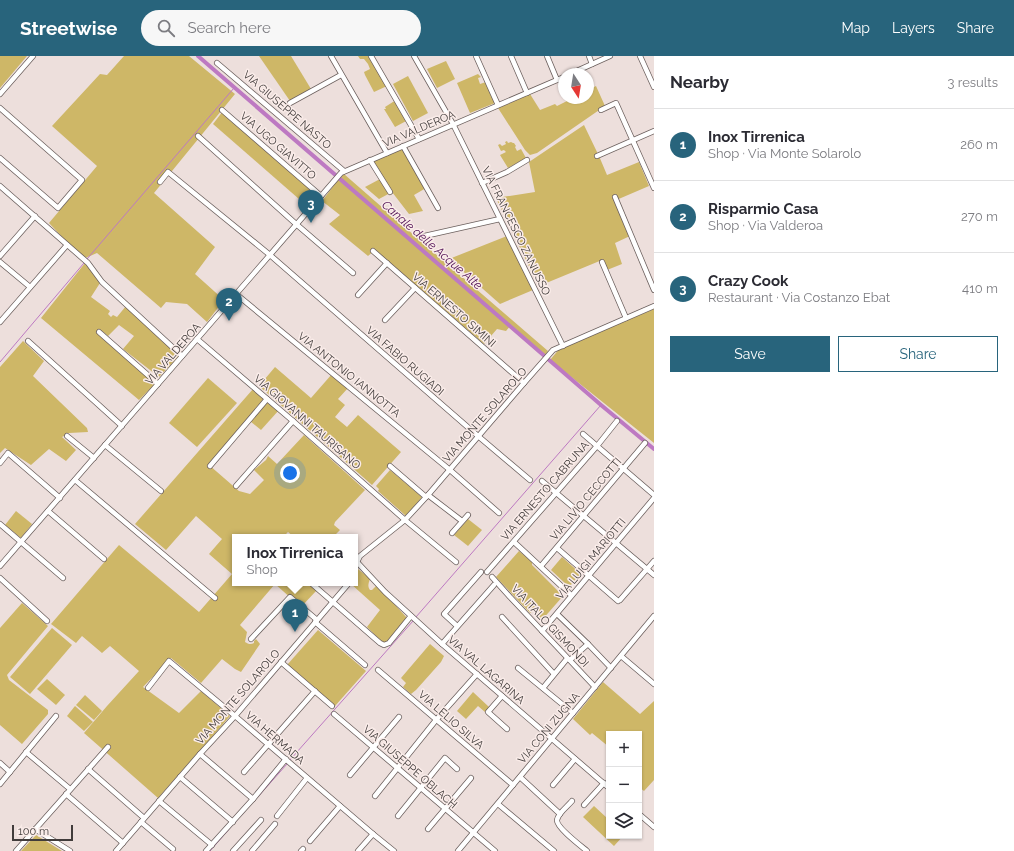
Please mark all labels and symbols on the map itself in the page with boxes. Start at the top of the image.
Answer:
street label: VIA GIUSEPPE NASTO [240,68,334,152]
north arrow [558,68,594,104]
street label: VIA VALDEROA [381,108,458,150]
street label: VIA UGO GIAVITTO [237,109,319,183]
street label: VIA FRANCESCO ZANUSSO [479,164,553,298]
pin: 3 [298,190,324,223]
water label: Canale delle Acque Alte [379,198,485,293]
street label: VIA ERNESTO SIMINI [410,270,498,350]
pin: 2 [216,288,242,321]
street label: VIA VALDEROA [143,320,204,388]
street label: VIA FABIO RUGIADI [364,324,446,398]
street label: VIA ANTONIO IANNOTTA [295,330,403,421]
street label: VIA MONTE SOLAROLO [440,365,530,465]
street label: VIA GIOVANNI TAURISANO [251,372,363,472]
street label: VIA ERNESTO CABRUNA [498,438,592,543]
street label: VIA LIVIO CECCOTTI [548,455,624,543]
your location [280,463,300,483]
street label: VIA LUIGI MARIOTTI [553,516,629,602]
street label: VIA ITALO GISMONDI [509,582,591,670]
pin: 1 [282,599,308,632]
street label: VIA VAL LAGARINA [445,633,528,707]
street label: VIA MONTE SOLAROLO [193,647,283,747]
street label: VIA LELIO SILVA [416,688,487,752]
street label: VIA CONI ZUGNA [515,689,583,766]
street label: VIA HERMADA [243,709,308,768]
street label: VIA GIUSEPPE OBLACH [360,723,460,811]
scale bar [12,823,73,842]

